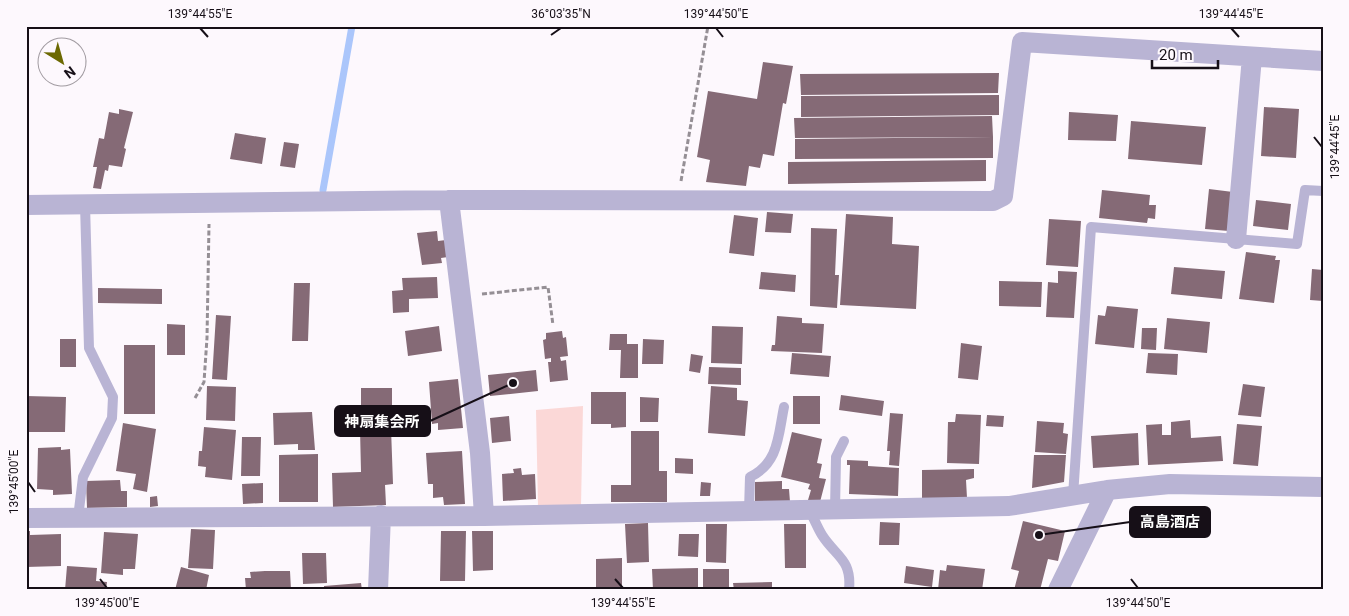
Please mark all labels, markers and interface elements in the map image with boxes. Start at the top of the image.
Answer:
text: 139°44'55"E [168,7,232,21]
text: 36°03'35"N [531,7,591,21]
text: 139°44'50"E [684,7,748,21]
text: 139°44'45"E [1199,7,1263,21]
north arrow [38,38,88,88]
scale bar [1152,38,1218,70]
text: 20 m [1159,46,1193,64]
text: N [61,63,79,82]
text: 139°44'45"E [1328,115,1342,179]
callout: 神扇集会所 [335,406,430,436]
text: 神扇集会所 [343,413,420,431]
text: 139°45'00"E [7,450,21,514]
callout: 高島酒店 [1130,507,1210,537]
text: 高島酒店 [1140,513,1200,531]
text: 139°45'00"E [75,596,139,610]
text: 139°44'55"E [591,596,655,610]
text: 139°44'50"E [1106,596,1170,610]

